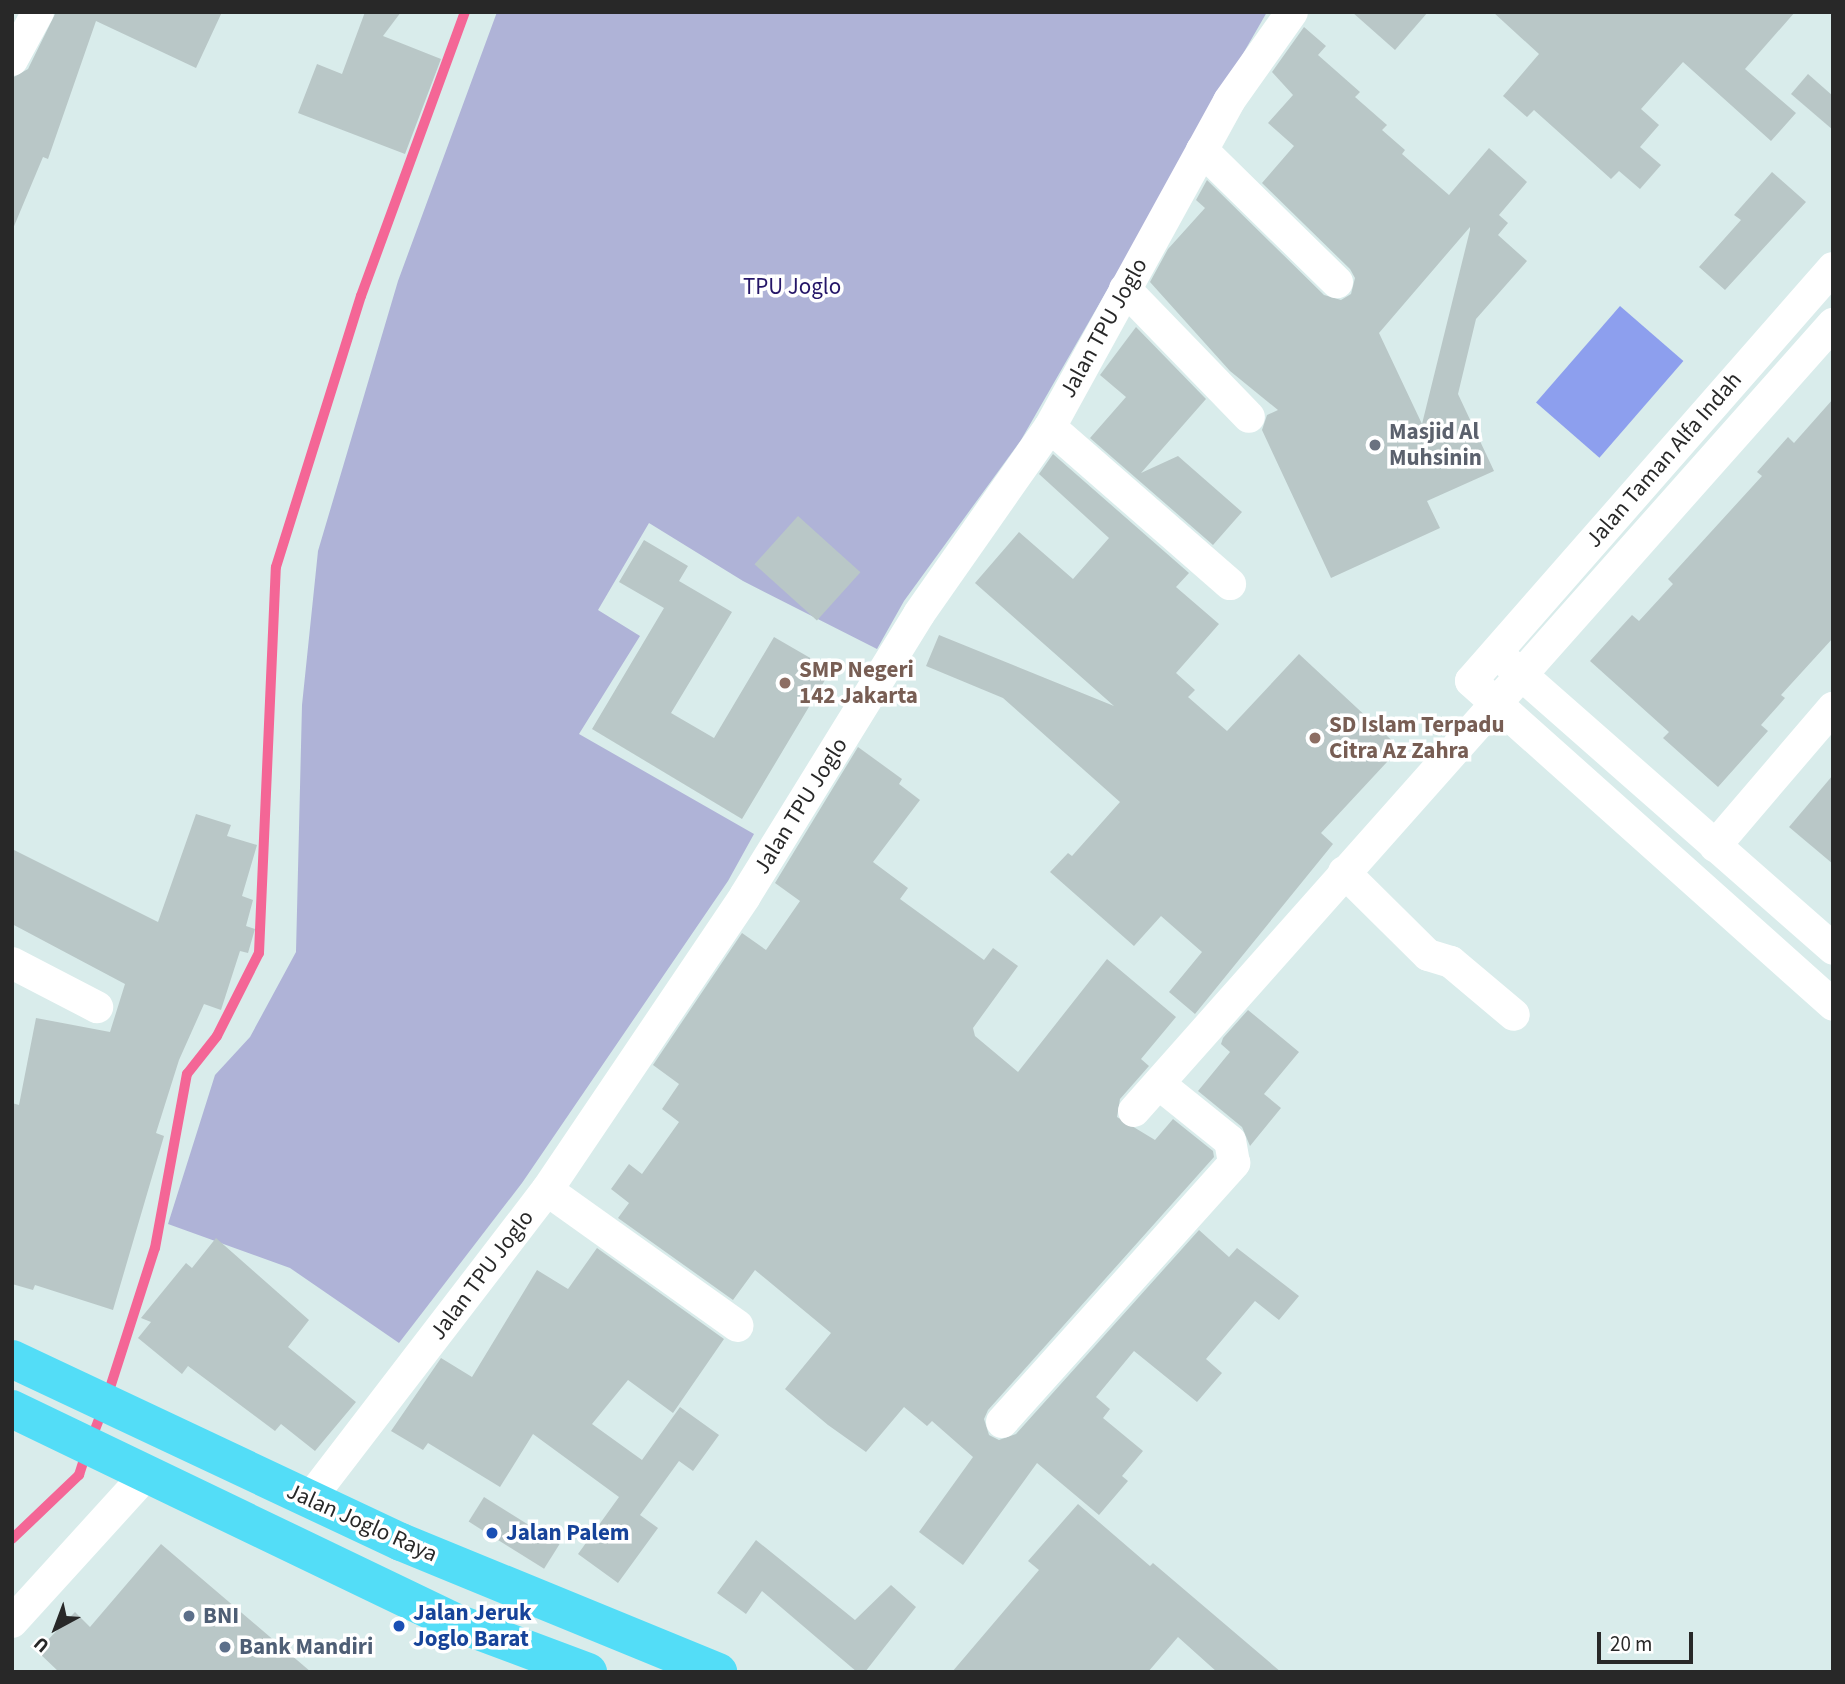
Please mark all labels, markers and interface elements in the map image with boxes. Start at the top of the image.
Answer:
street label: Jalan TPU Joglo [1054,253,1154,403]
park label: TPU Joglo [743,273,841,301]
street label: Jalan Taman Alfa Indah [1580,367,1748,553]
place label: Masjid Al Muhsinin [1389,418,1482,472]
marker: Masjid Al Muhsinin [1367,437,1383,453]
place label: SMP Negeri 142 Jakarta [799,656,918,710]
marker: SMP Negeri 142 Jakarta [777,675,793,691]
place label: SD Islam Terpadu Citra Az Zahra [1329,711,1505,765]
marker: SD Islam Terpadu Citra Az Zahra [1307,730,1323,746]
street label: Jalan TPU Joglo [748,733,854,879]
street label: Jalan TPU Joglo [424,1205,540,1345]
street label: Jalan Joglo Raya [283,1478,441,1568]
place label: Jalan Palem [506,1519,630,1547]
marker: Jalan Palem [484,1525,500,1541]
north arrow [21,1593,91,1663]
place label: Jalan Jeruk Joglo Barat [413,1599,532,1653]
place label: BNI [203,1602,239,1630]
marker: BNI [181,1608,197,1624]
marker: Jalan Jeruk Joglo Barat [391,1618,407,1634]
scale bar [1600,1618,1696,1662]
text: 20 m [1610,1629,1652,1659]
text: U [28,1630,56,1659]
place label: Bank Mandiri [239,1633,373,1661]
marker: Bank Mandiri [217,1639,233,1655]

